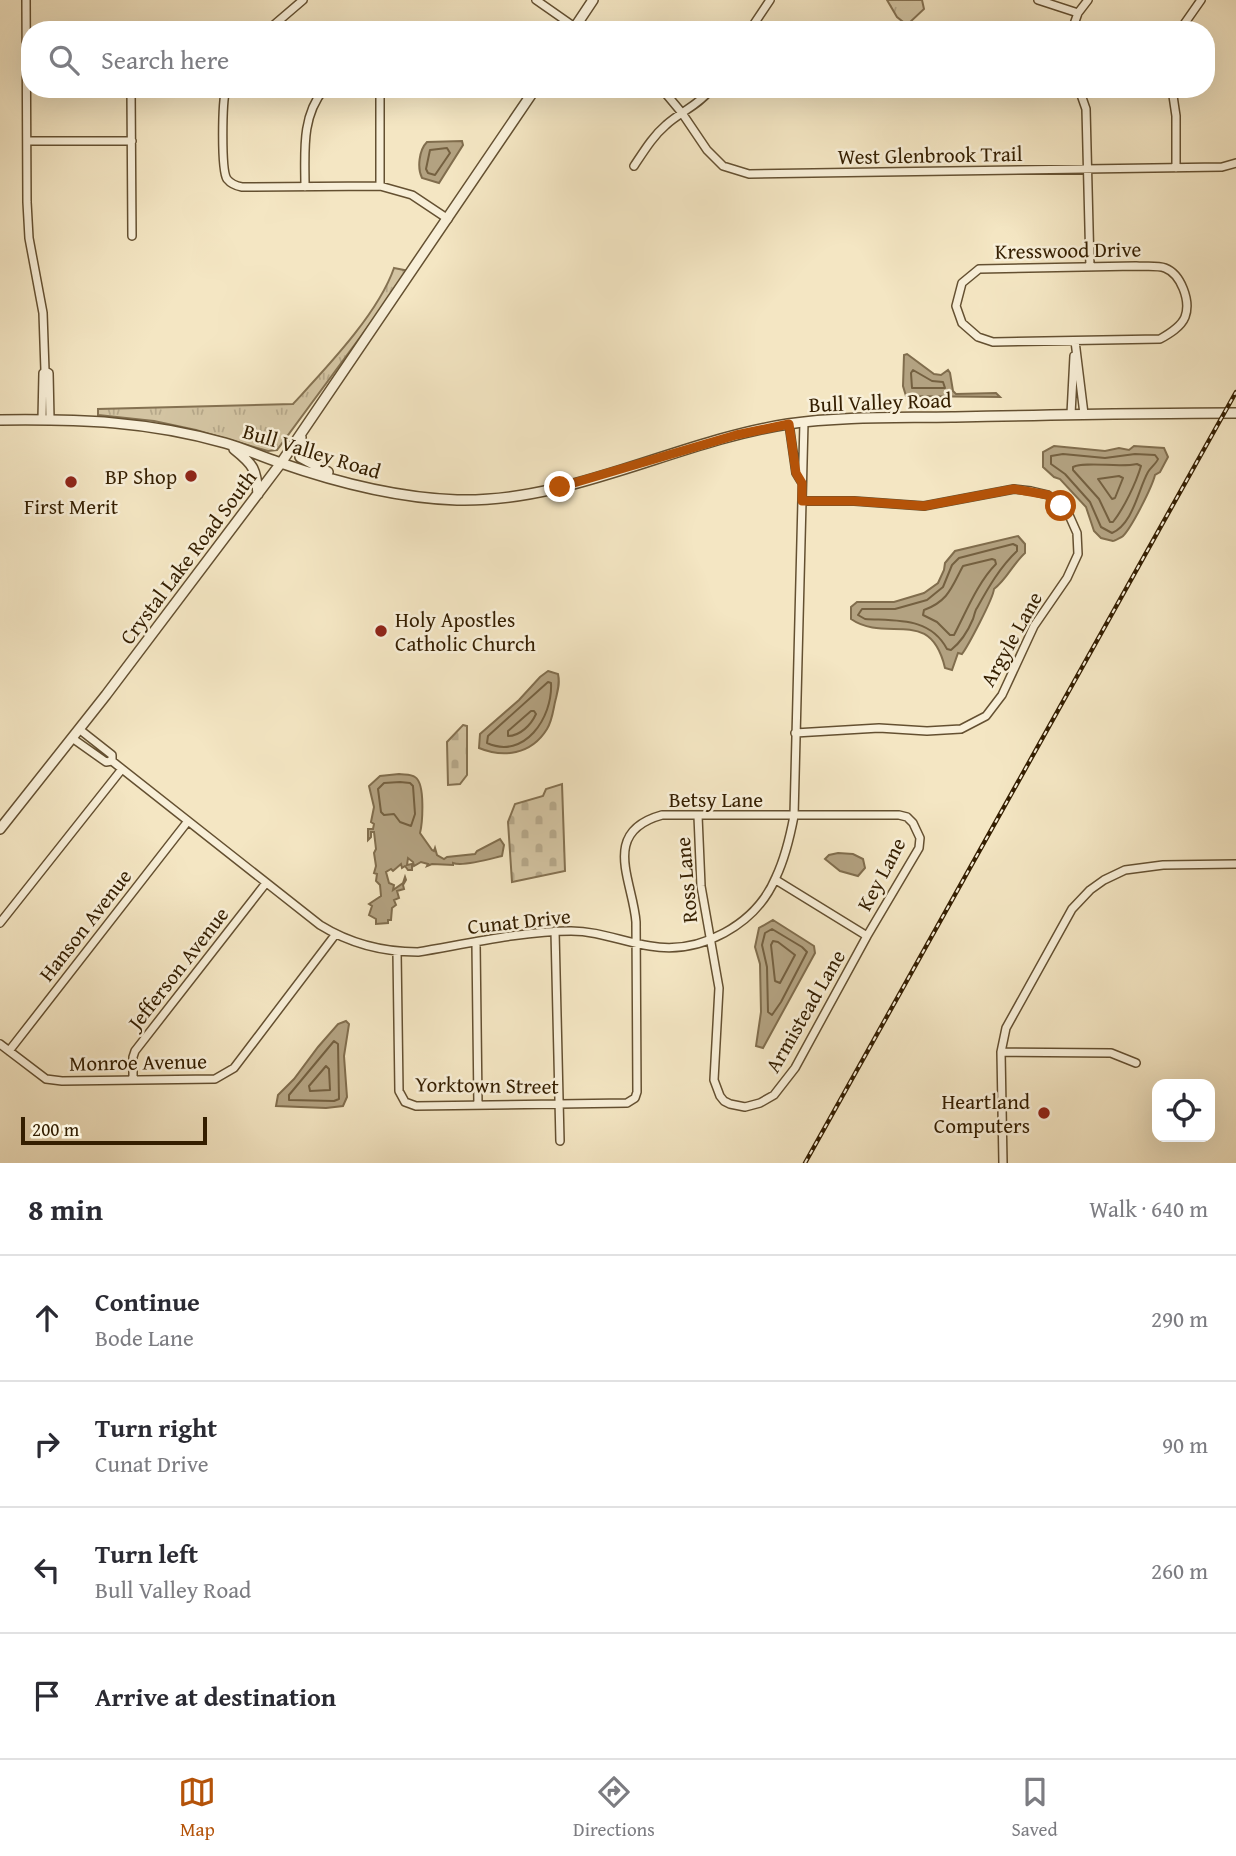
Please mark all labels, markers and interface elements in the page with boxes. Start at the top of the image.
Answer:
search box [21,21,1215,98]
text: Search here [101,40,229,79]
icon: search [45,41,83,79]
street label: West Glenbrook Trail [837,138,1023,172]
street label: Kresswood Drive [995,233,1142,267]
street label: Bull Valley Road [808,384,953,420]
street label: Bull Valley Road [239,415,386,487]
place label: BP Shop [105,461,177,492]
street label: Crystal Lake Road South [112,463,264,651]
marker: BP Shop [183,468,199,484]
route end [544,471,575,502]
marker: First Merit [63,474,79,490]
route start [1045,490,1076,521]
place label: First Merit [24,491,119,522]
street label: Argyle Lane [972,586,1050,692]
place label: Holy Apostles Catholic Church [395,604,536,659]
marker: Holy Apostles Catholic Church [373,623,389,639]
street label: Betsy Lane [669,784,763,815]
street label: Key Lane [849,832,913,916]
street label: Ross Lane [667,836,705,924]
street label: Hanson Avenue [31,862,139,988]
street label: Jefferson Avenue [118,900,236,1038]
street label: Cunat Drive [466,900,572,942]
street label: Armistead Lane [757,944,853,1078]
street label: Monroe Avenue [69,1045,207,1079]
street label: Yorktown Street [415,1068,560,1102]
map controls [1152,1079,1215,1142]
button: locate [1152,1079,1215,1142]
place label: Heartland Computers [934,1086,1031,1141]
marker: Heartland Computers [1036,1105,1052,1121]
scale bar [21,1114,206,1146]
text: 200 m [32,1115,79,1143]
text: 8 min [28,1187,103,1231]
text: Walk · 640 m [1089,1192,1208,1225]
text: Continue [95,1282,200,1321]
icon: ahead [28,1299,66,1337]
text: 290 m [1151,1302,1208,1335]
text: Bode Lane [95,1321,194,1354]
text: Turn right [95,1408,217,1447]
icon: right [28,1425,66,1463]
text: 90 m [1162,1428,1208,1461]
text: Cunat Drive [95,1447,209,1480]
text: Turn left [95,1534,198,1573]
icon: left [28,1551,66,1589]
text: 260 m [1151,1554,1208,1587]
text: Bull Valley Road [95,1573,251,1606]
icon: arrive [28,1677,66,1715]
text: Arrive at destination [95,1677,336,1716]
tab: Map [178,1773,216,1843]
tab: Directions [573,1773,655,1843]
tab: Saved [1012,1773,1058,1843]

